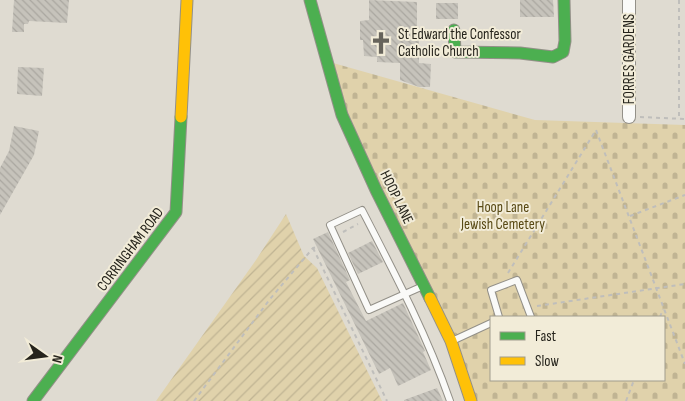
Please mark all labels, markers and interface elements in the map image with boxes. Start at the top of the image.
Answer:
street label: FORRES GARDENS [620,14,639,104]
place label: St Edward the Confessor Catholic Church [398,25,521,61]
church icon: St Edward the Confessor Catholic Church [368,30,394,56]
street label: HOOP LANE [376,167,418,227]
park label: Hoop Lane Jewish Cemetery [460,198,545,234]
street label: CORRINGHAM ROAD [93,204,168,295]
legend [490,316,665,381]
text: Fast [535,327,557,346]
north arrow [20,331,70,381]
text: Slow [535,352,559,371]
text: N [48,353,66,365]

